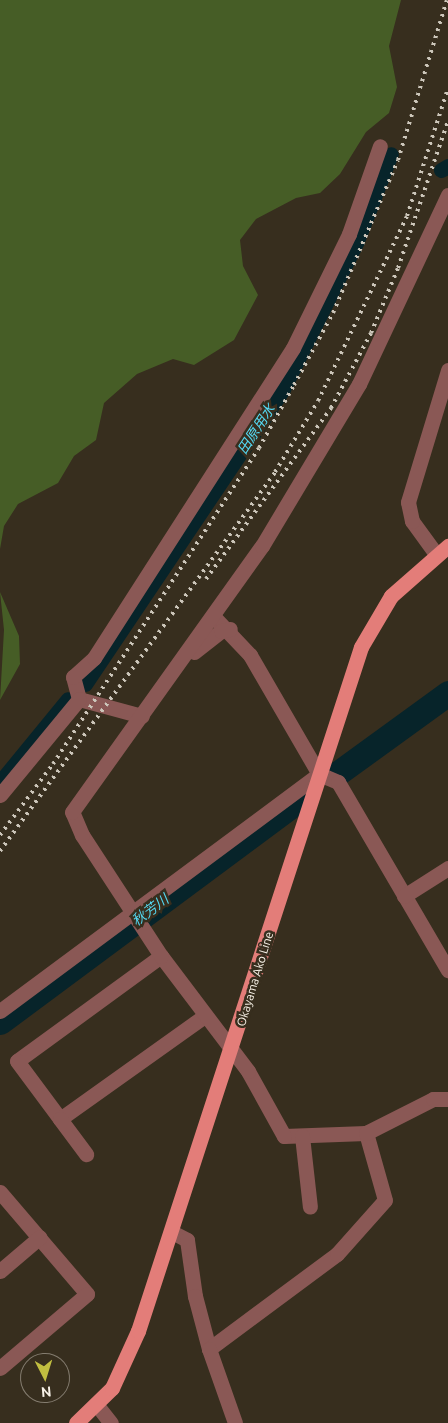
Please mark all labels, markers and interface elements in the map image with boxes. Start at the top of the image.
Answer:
water label: 田原用水 [234,401,278,457]
water label: 秋芳川 [128,891,172,929]
street label: Okayama Ako Line [234,930,276,1028]
north arrow [20,1353,70,1403]
text: N [40,1384,52,1400]

